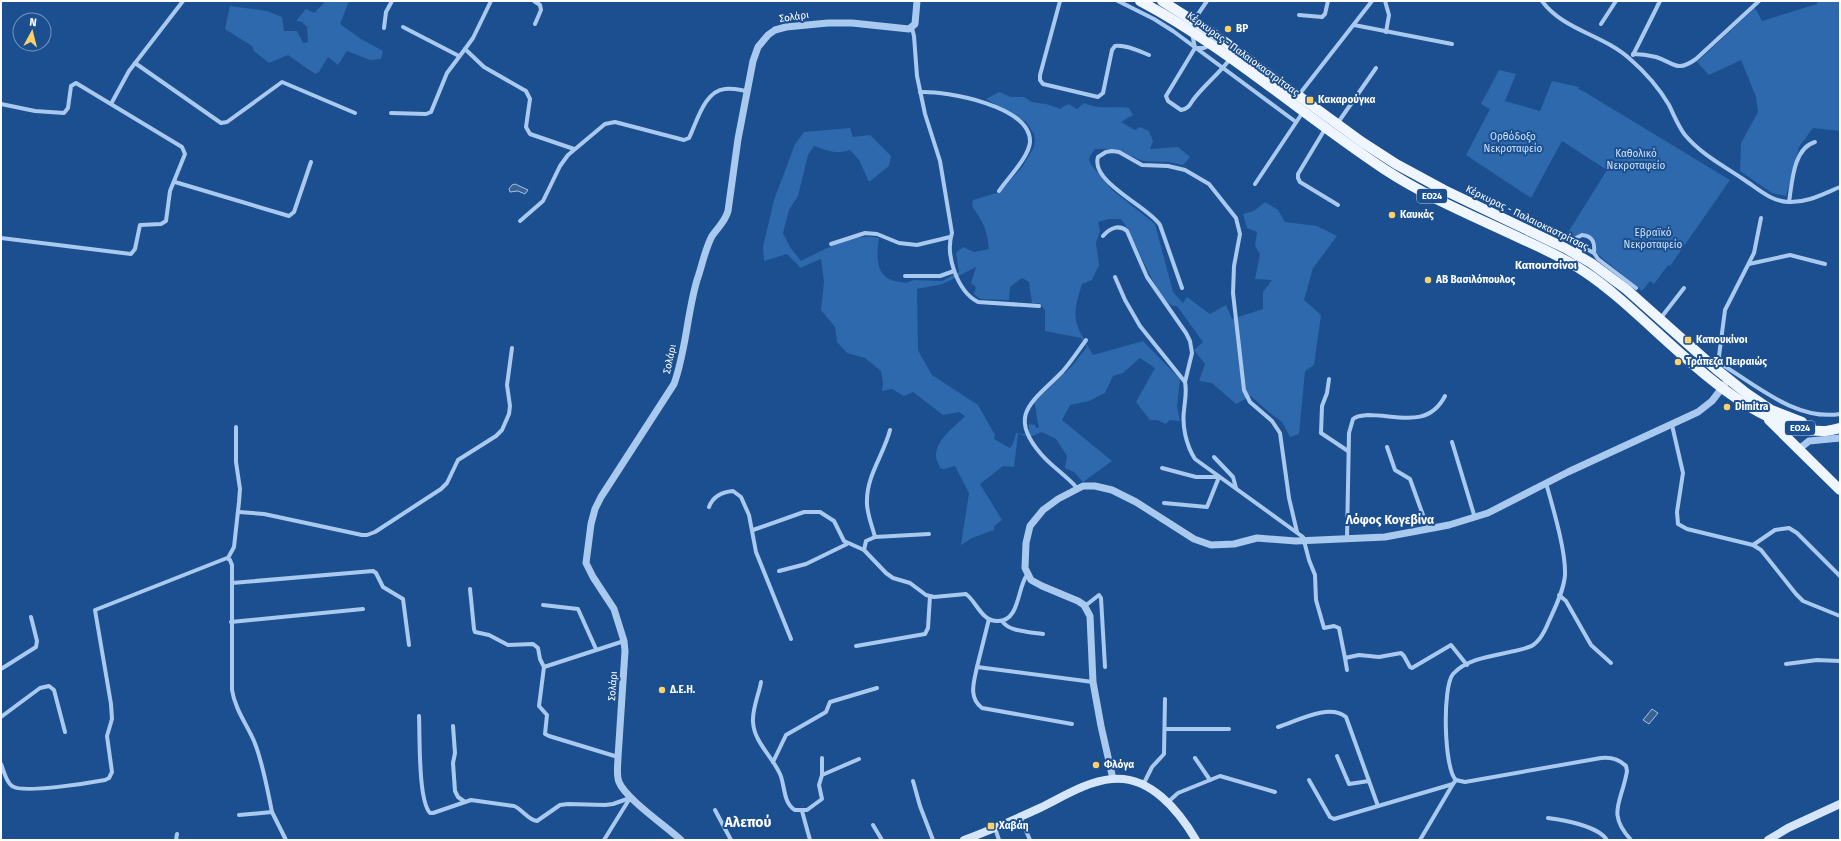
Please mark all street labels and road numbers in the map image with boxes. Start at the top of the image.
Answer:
street label: Σολάρι [778,8,810,25]
street label: Κέρκυρας - Παλαιοκαστρίτσας [1185,9,1302,99]
street label: Κέρκυρας - Παλαιοκαστρίτσας [1464,182,1591,253]
road number: ΕΟ24 [1417,189,1447,203]
street label: Σολάρι [660,343,679,375]
road number: ΕΟ24 [1785,421,1815,435]
street label: Σολάρι [605,670,620,701]

